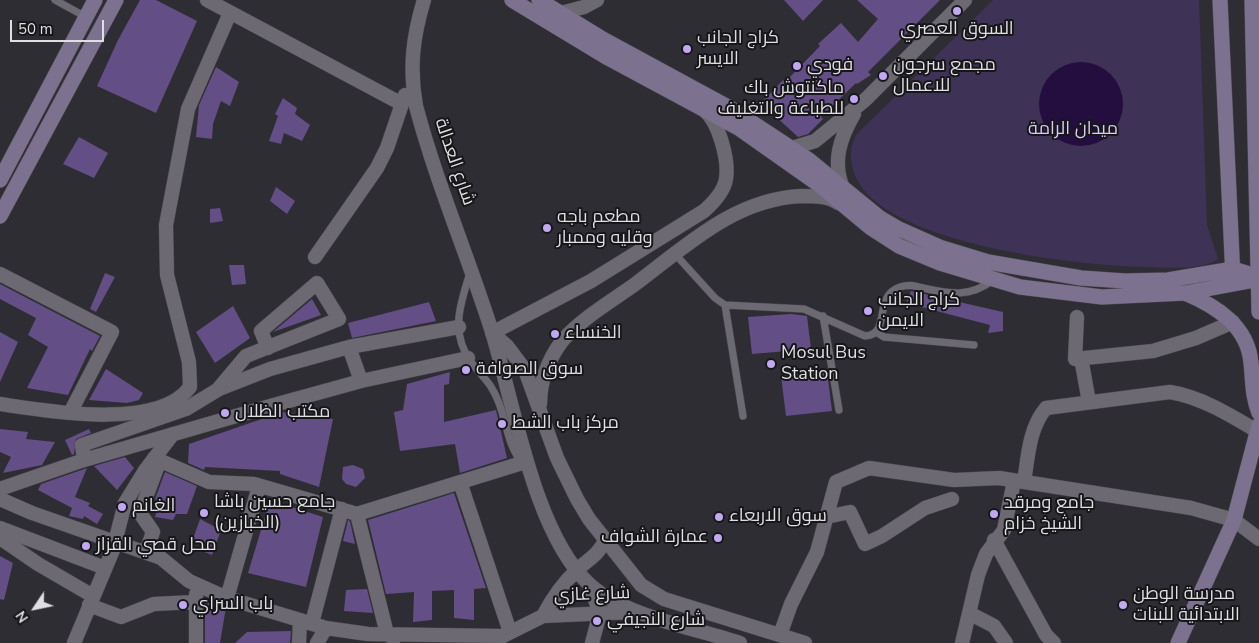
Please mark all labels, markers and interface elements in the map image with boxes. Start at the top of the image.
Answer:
marker: السوق العصري [951,5,963,17]
scale bar [12,10,106,42]
text: 50 m [18,19,53,39]
place label: السوق العصري [900,19,1014,41]
place label: كراج الجانب الايسر [697,28,779,70]
marker: كراج الجانب الايسر [681,43,693,55]
place label: فودي [807,55,853,77]
place label: مجمع سرجون للاعمال [893,55,996,98]
marker: فودي [791,60,803,72]
marker: مجمع سرجون للاعمال [877,70,889,82]
place label: ماكنتوش باك للطباعة والتغليف [718,78,844,120]
marker: ماكنتوش باك للطباعة والتغليف [848,93,860,105]
street label: شارع العدالة [429,116,479,208]
park label: ميدان الرامة [1028,119,1118,141]
place label: مطعم باجه وقليه وممبار [557,207,652,250]
marker: مطعم باجه وقليه وممبار [541,222,553,234]
place label: كراج الجانب الايمن [878,290,960,332]
marker: كراج الجانب الايمن [862,305,874,317]
place label: الخنساء [565,323,622,345]
marker: الخنساء [549,328,561,340]
place label: Mosul Bus Station [781,343,866,386]
marker: Mosul Bus Station [765,358,777,370]
place label: سوق الصوافة [476,359,583,381]
marker: سوق الصوافة [460,364,472,376]
place label: مكتب الظلال [235,402,330,424]
marker: مكتب الظلال [219,407,231,419]
place label: مركز باب الشط [512,413,619,435]
marker: مركز باب الشط [496,418,508,430]
place label: جامع حسين باشا (الخبازين) [214,492,335,534]
place label: جامع ومرقد الشيخ خزام [1004,493,1094,536]
place label: الغانم [132,496,175,518]
marker: الغانم [116,501,128,513]
place label: سوق الاربعاء [729,506,827,528]
marker: جامع حسين باشا (الخبازين) [198,507,210,519]
marker: جامع ومرقد الشيخ خزام [988,508,1000,520]
marker: سوق الاربعاء [713,511,725,523]
place label: عمارة الشواف [601,527,708,549]
marker: عمارة الشواف [712,532,724,544]
place label: محل قصي القزاز [96,535,217,557]
marker: محل قصي القزاز [80,540,92,552]
north arrow [10,583,60,633]
street label: شارع غازي [553,583,631,607]
place label: مدرسة الوطن الابتدائية للبنات [1133,584,1240,626]
place label: باب السراي [193,594,273,616]
marker: باب السراي [177,599,189,611]
marker: مدرسة الوطن الابتدائية للبنات [1117,599,1129,611]
text: N [11,607,33,626]
place label: شارع النجيفي [607,610,705,632]
marker: شارع النجيفي [591,615,603,627]

